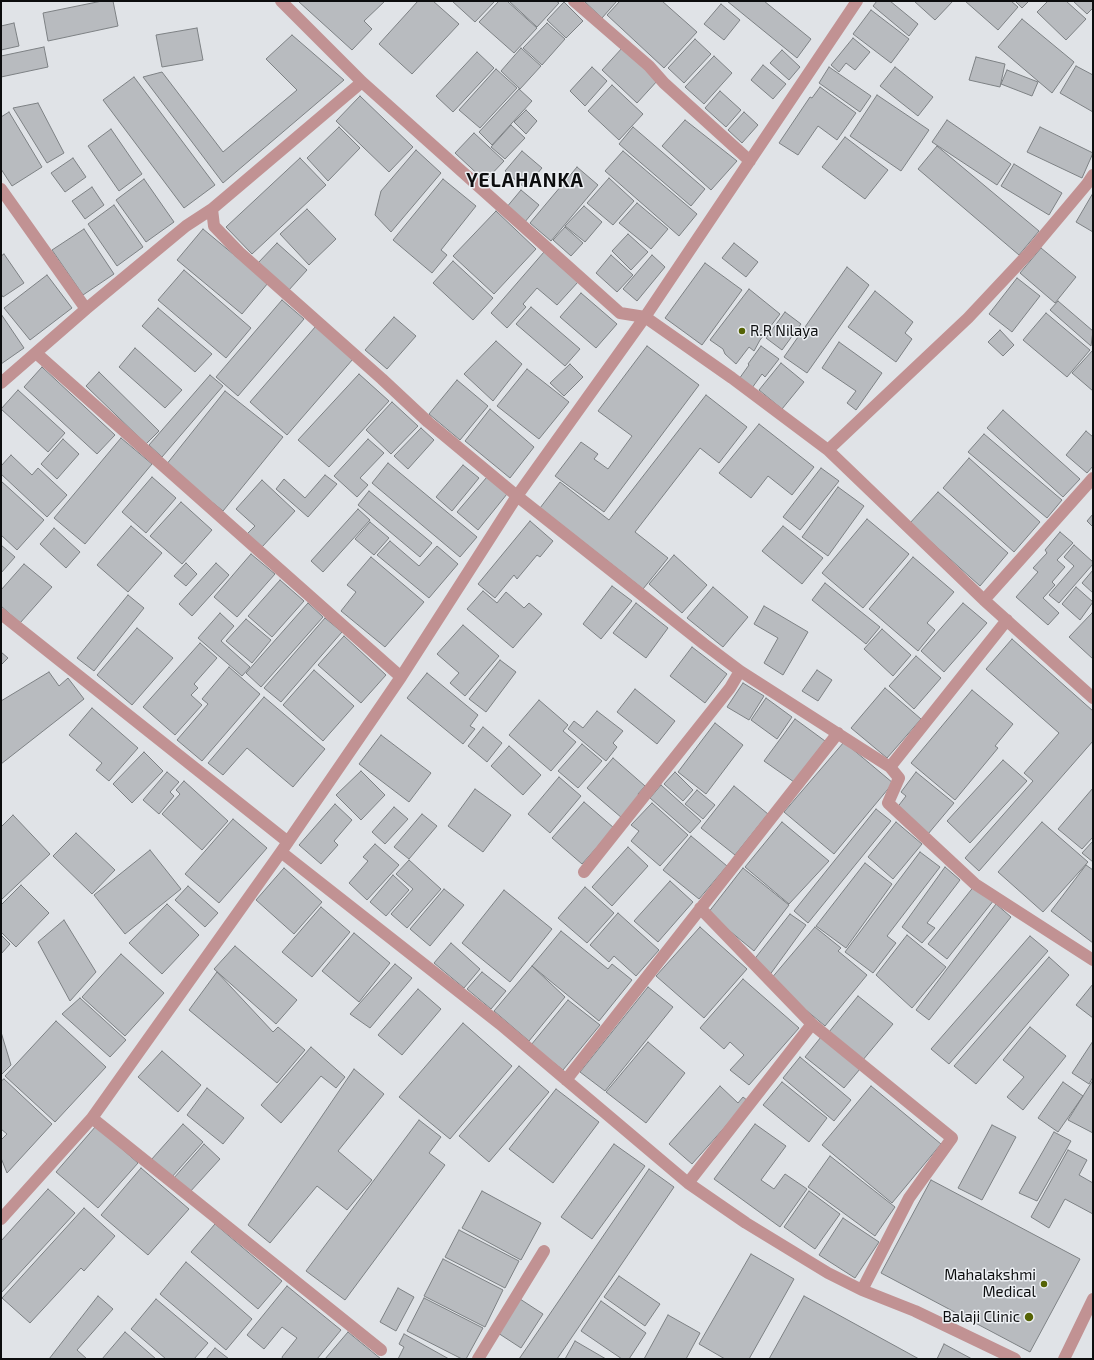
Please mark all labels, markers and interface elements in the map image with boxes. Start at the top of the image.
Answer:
district label: YELAHANKA [466,170,584,192]
place label: R.R Nilaya [750,322,818,340]
marker: R.R Nilaya [737,326,747,336]
place label: Mahalakshmi Medical [944,1266,1036,1301]
marker: Mahalakshmi Medical [1039,1279,1049,1289]
place label: Balaji Clinic [942,1308,1020,1326]
marker: Balaji Clinic [1023,1311,1035,1323]

